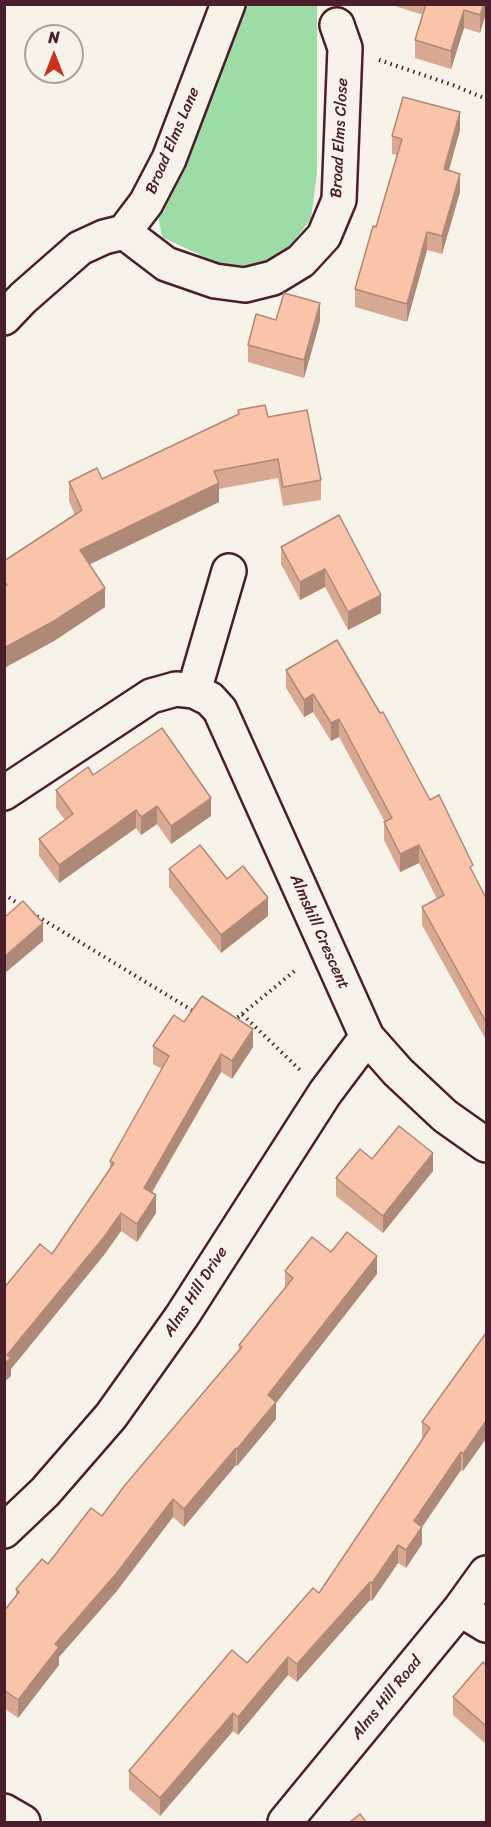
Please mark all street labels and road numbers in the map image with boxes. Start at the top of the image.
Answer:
street label: Broad Elms Close [327,78,353,198]
street label: Broad Elms Lane [142,85,204,197]
street label: Almshill Crescent [285,871,353,993]
street label: Alms Hill Drive [160,1243,232,1341]
street label: Alms Hill Road [348,1653,426,1743]

